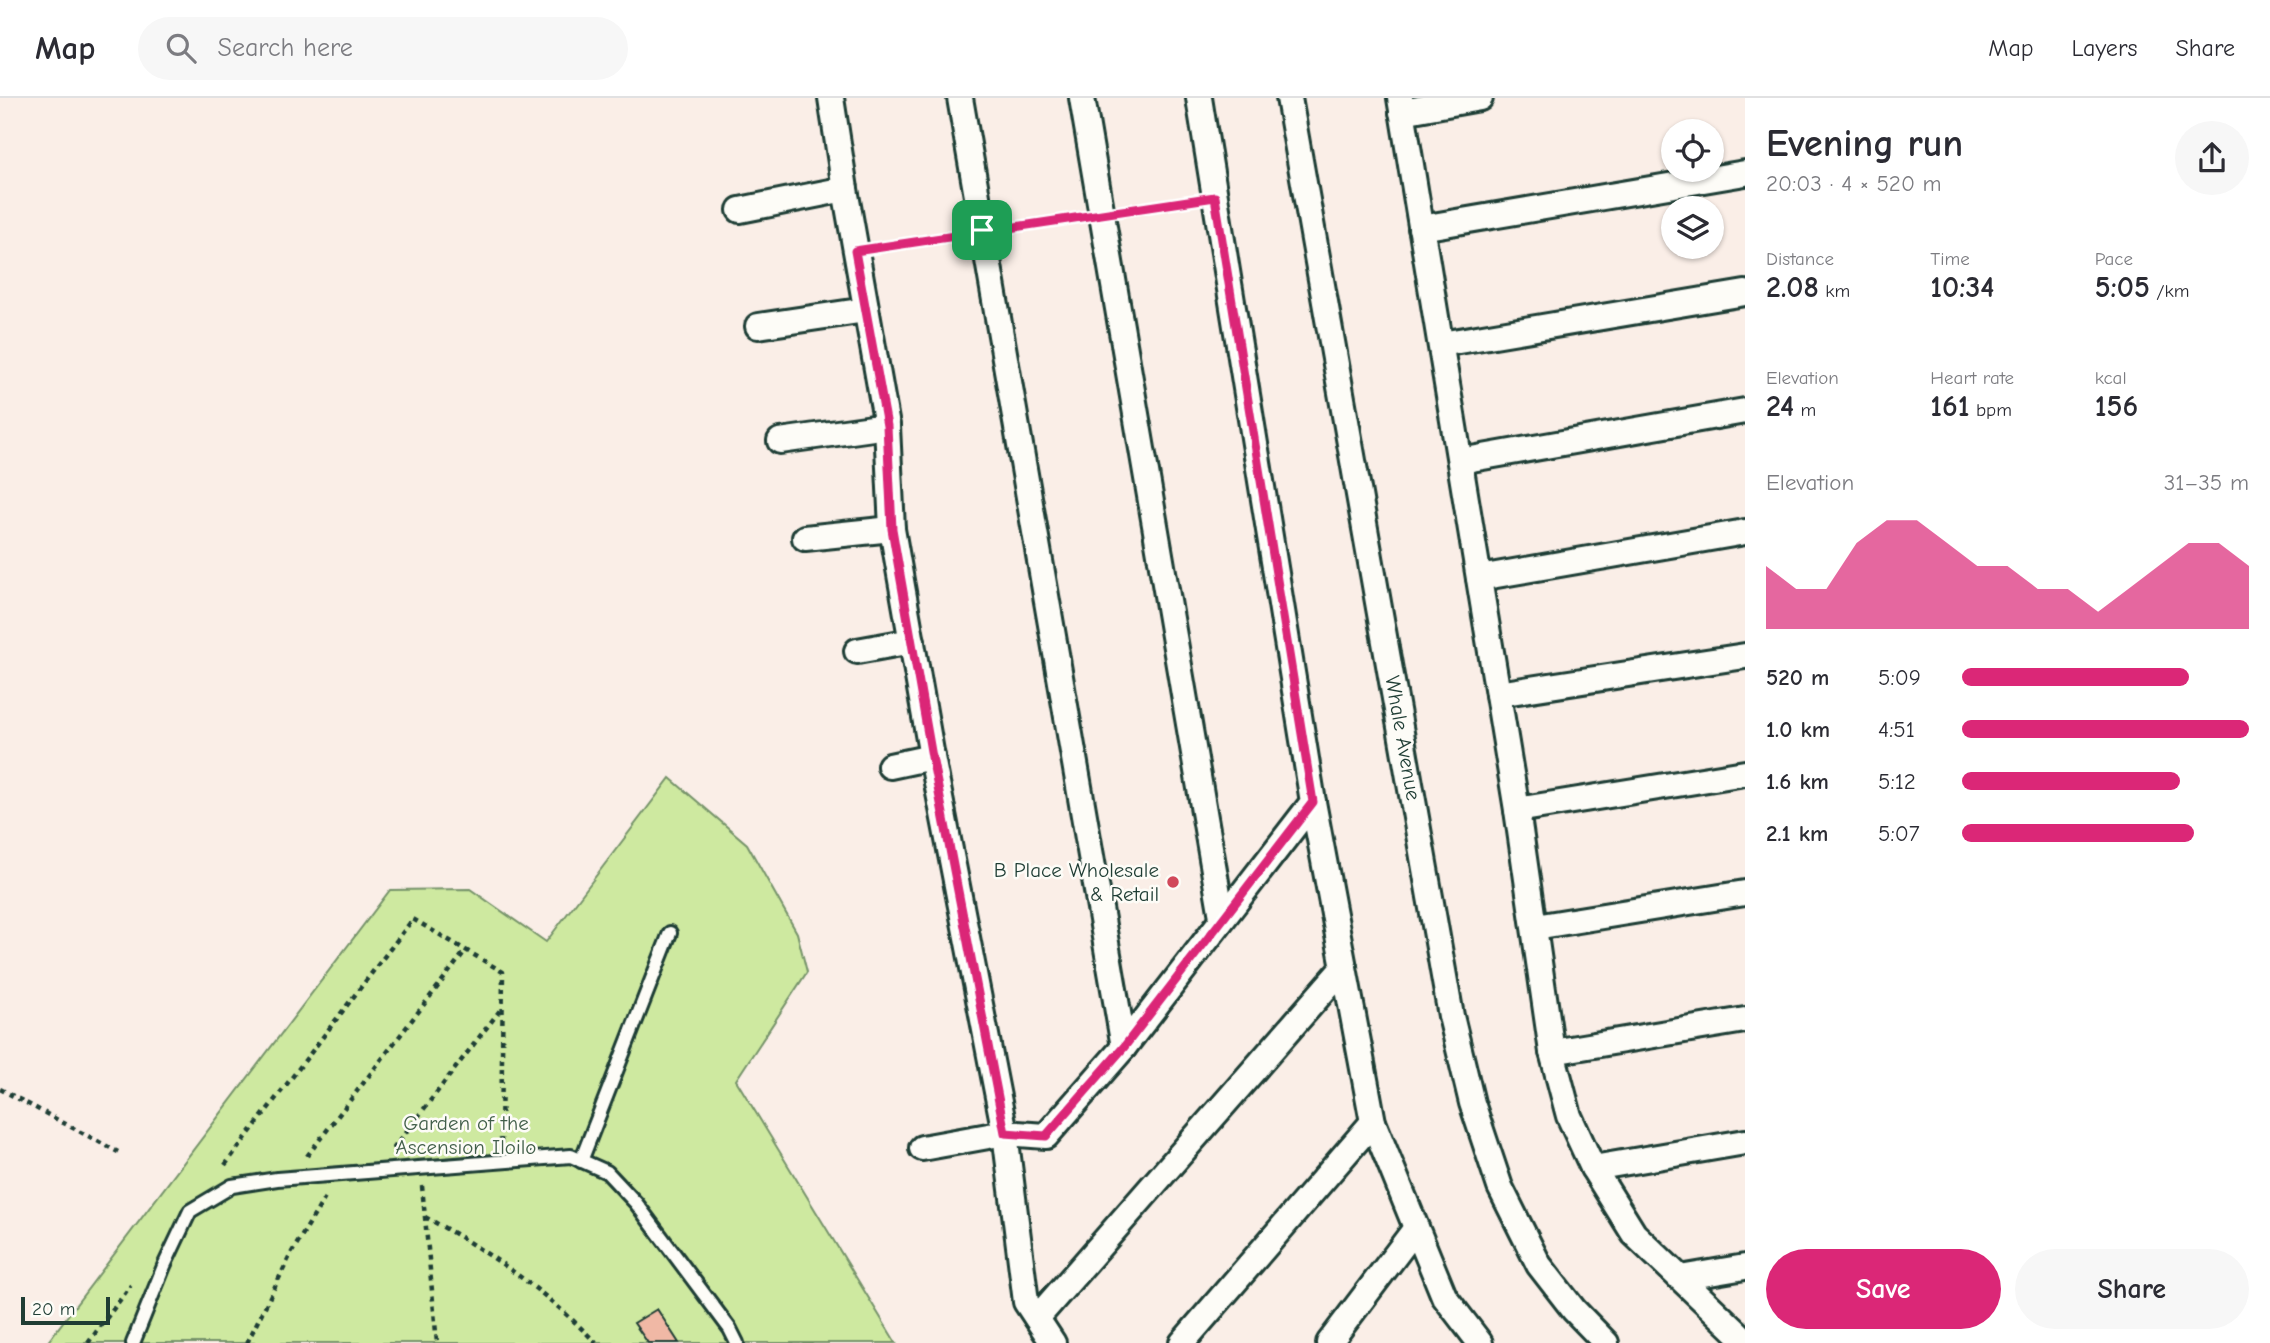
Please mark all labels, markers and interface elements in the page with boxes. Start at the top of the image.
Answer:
search box [138,17,628,80]
text: Map [35,29,96,67]
icon: search [162,29,200,67]
text: Search here [218,33,353,63]
text: Map [1988,34,2034,62]
text: Layers [2072,34,2137,62]
text: Share [2175,34,2235,62]
map controls [1661,119,1724,259]
button: locate [1661,119,1724,182]
button: share [2175,121,2249,195]
text: Evening run [1766,122,1963,166]
text: 20:03 · 4 × 520 m [1766,170,1942,197]
button: layers [1661,196,1724,259]
pin [952,200,1012,260]
icon: arrive [963,211,1001,249]
text: Distance [1766,248,1834,270]
text: Time [1930,248,1970,270]
text: Pace [2095,248,2133,270]
text: 2.08 [1766,270,1819,305]
text: 10:34 [1930,270,1994,305]
text: 5:05 [2095,270,2150,305]
text: km [1819,280,1850,302]
text: /km [2150,280,2189,302]
text: Elevation [1766,367,1839,389]
text: Heart rate [1930,367,2014,389]
text: kcal [2095,367,2127,389]
text: 24 [1766,389,1794,424]
text: 161 [1930,389,1970,424]
text: 156 [2095,389,2138,424]
text: m [1794,399,1816,421]
text: bpm [1970,399,2012,421]
text: Elevation [1766,469,1854,496]
text: 31–35 m [2164,469,2249,496]
text: 520 m [1766,664,1829,691]
text: 5:09 [1878,664,1921,691]
street label: Whale Avenue [1380,674,1426,802]
text: 1.0 km [1766,716,1830,743]
text: 4:51 [1878,716,1915,743]
text: 1.6 km [1766,768,1829,795]
text: 5:12 [1878,768,1916,795]
text: 2.1 km [1766,820,1828,847]
text: 5:07 [1878,820,1920,847]
place label: B Place Wholesale & Retail [994,858,1159,906]
marker: B Place Wholesale & Retail [1165,874,1181,890]
park label: Garden of the Ascension Iloilo [396,1111,536,1159]
button: Save [1766,1249,2001,1329]
button: Share [2015,1249,2249,1329]
scale bar [21,1294,110,1326]
text: 20 m [32,1298,76,1320]

